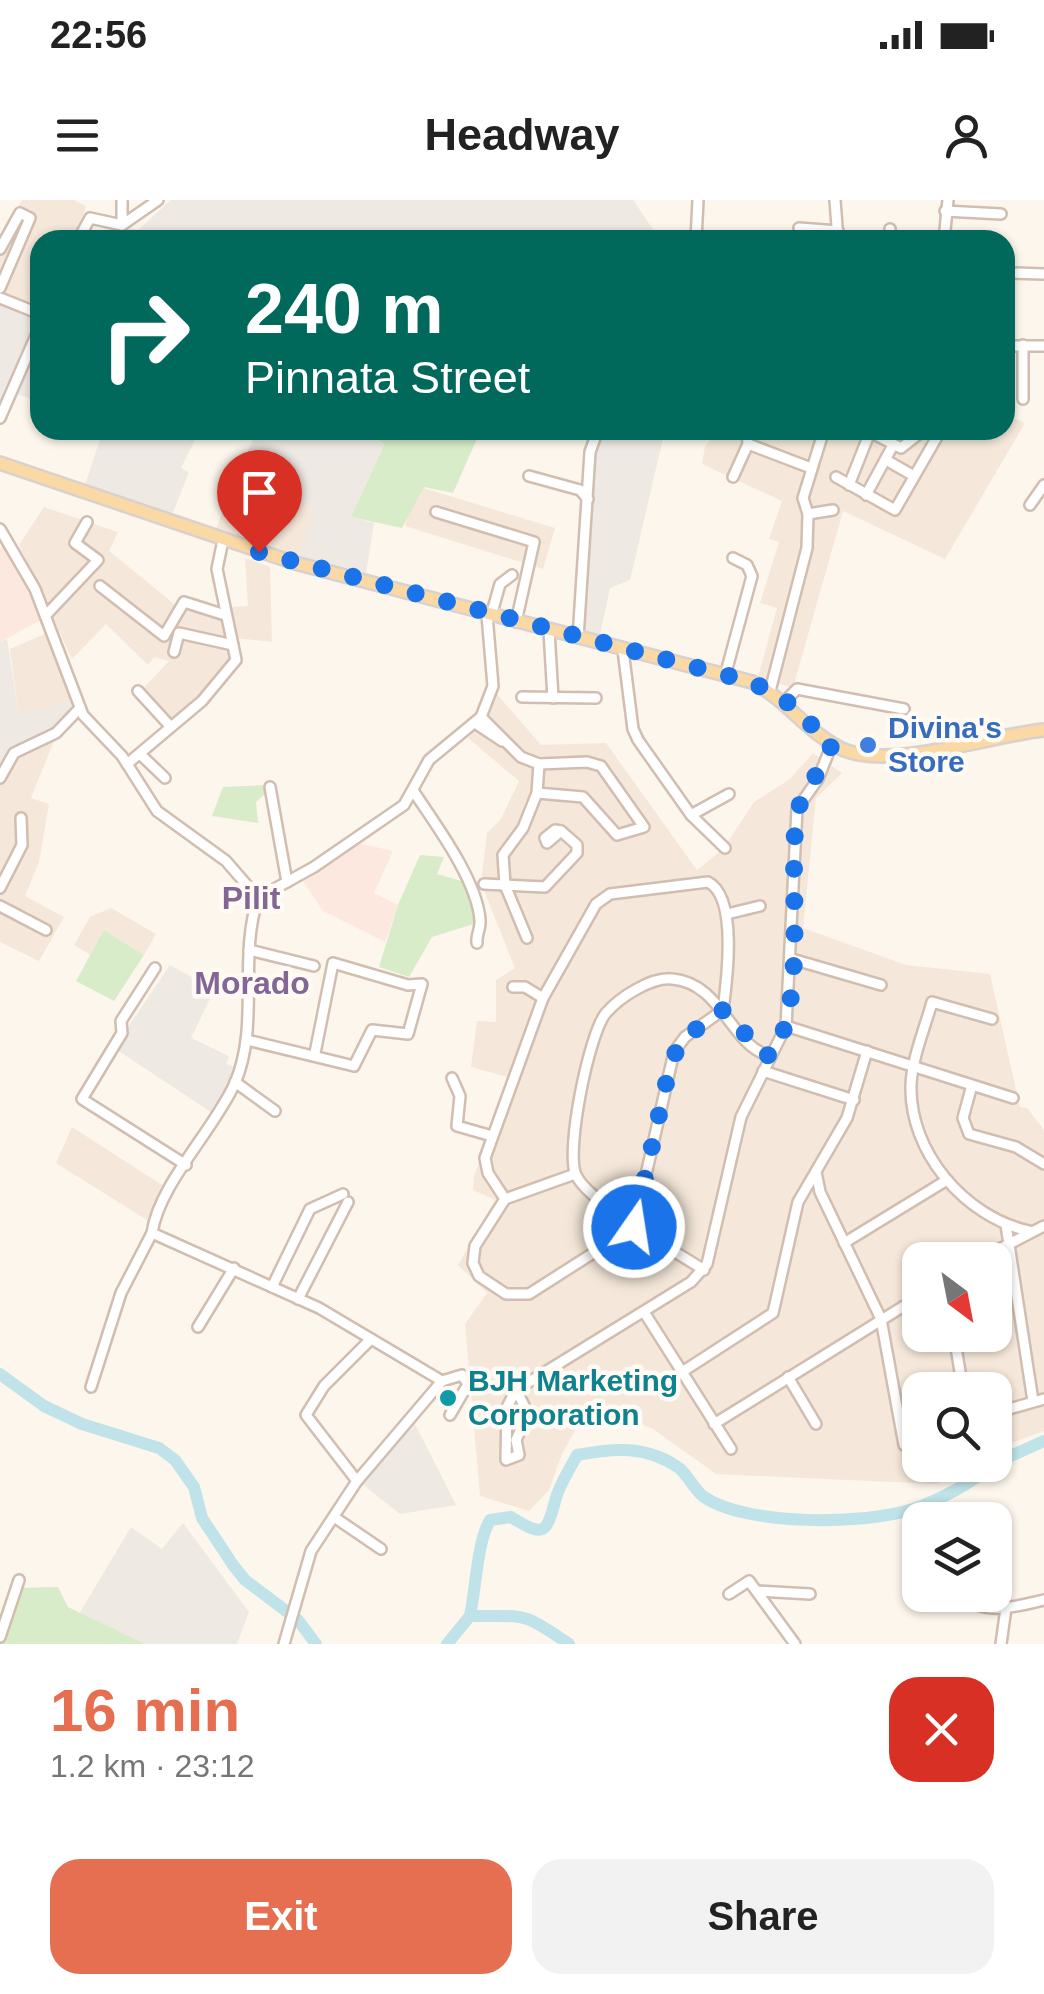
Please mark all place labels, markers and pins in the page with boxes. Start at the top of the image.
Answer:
pin [217,450,302,553]
place label: Divina's Store [888,711,1002,778]
marker: Divina's Store [857,734,879,756]
place label: BJH Marketing Corporation [468,1364,678,1431]
marker: BJH Marketing Corporation [437,1387,459,1409]

